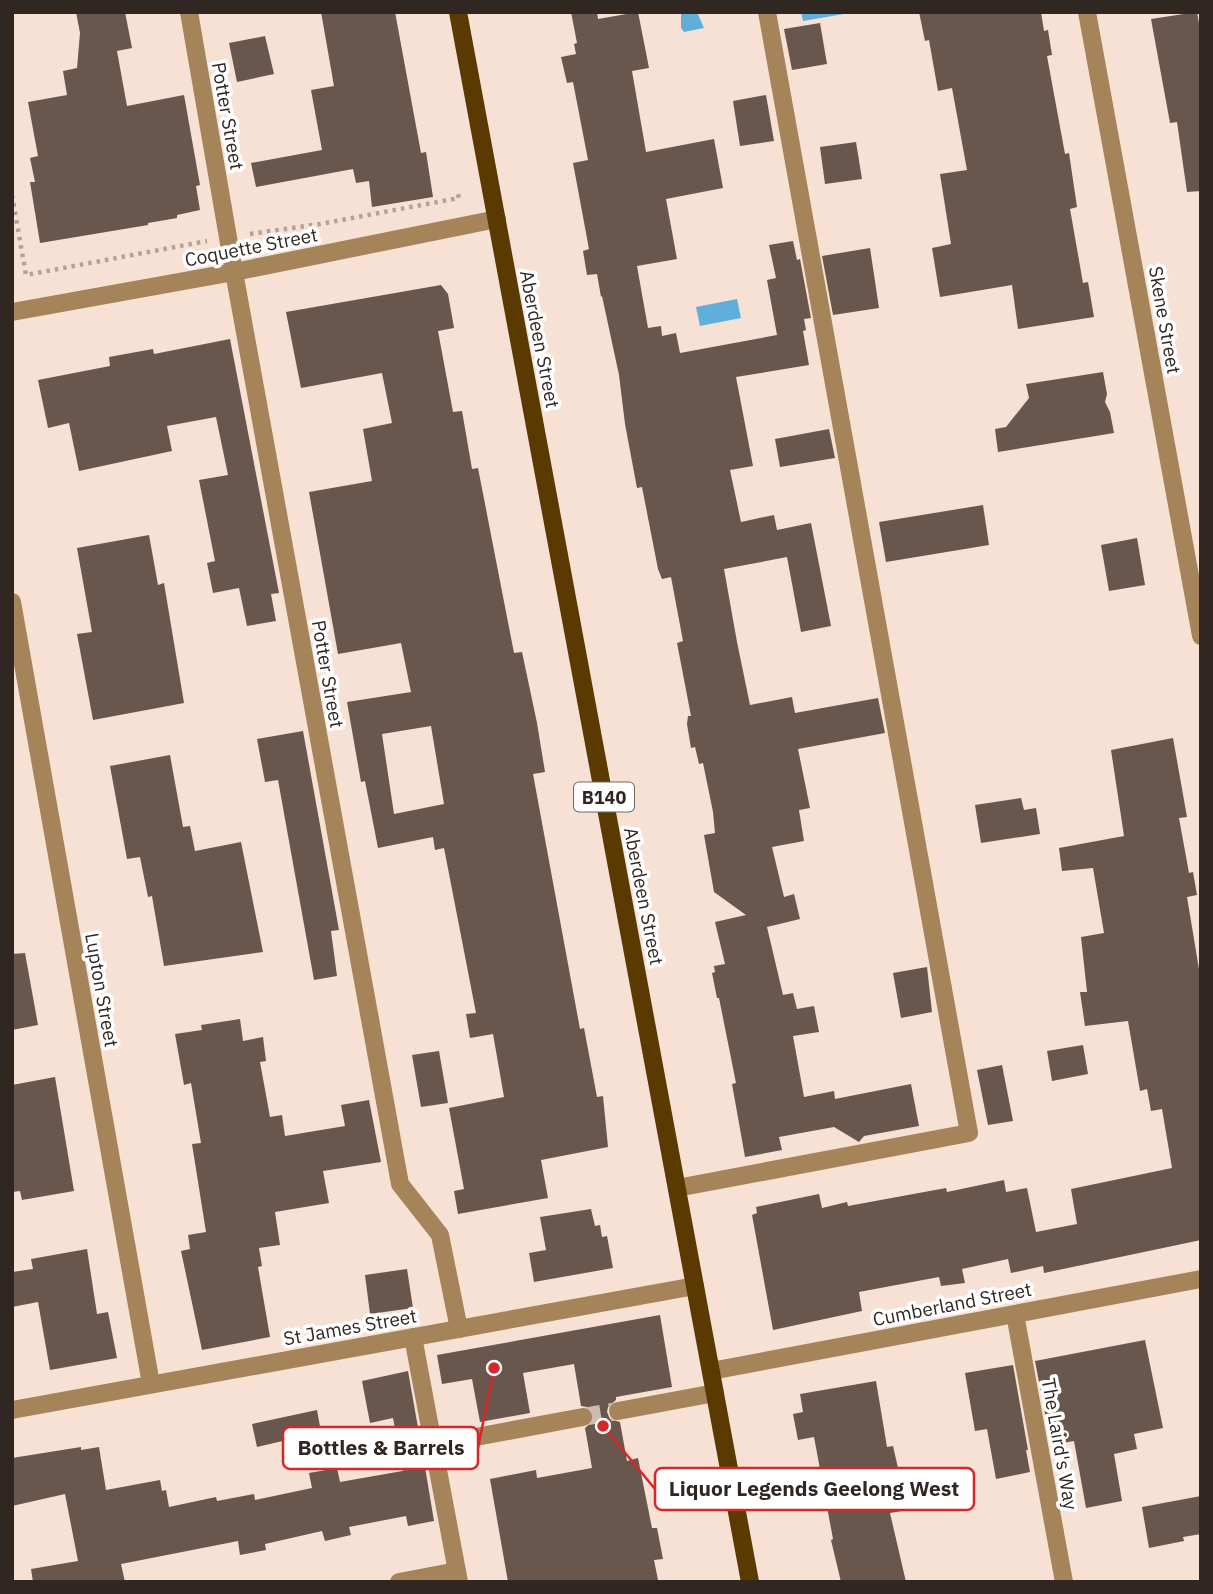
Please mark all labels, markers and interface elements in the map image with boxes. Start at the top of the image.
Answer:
street label: Potter Street [207,60,249,172]
street label: Coquette Street [183,222,319,272]
street label: Skene Street [1144,264,1186,376]
street label: Aberdeen Street [515,268,565,410]
street label: Potter Street [307,618,349,730]
road number: B140 [574,782,634,812]
street label: Aberdeen Street [619,825,669,967]
street label: Lupton Street [80,931,124,1049]
street label: Cumberland Street [871,1277,1033,1331]
street label: St James Street [281,1303,419,1351]
street label: The Laird's Way [1037,1376,1083,1512]
callout: Bottles & Barrels [283,1427,478,1469]
text: Bottles & Barrels [297,1433,465,1461]
callout: Liquor Legends Geelong West [655,1468,974,1510]
text: Liquor Legends Geelong West [669,1474,959,1502]

